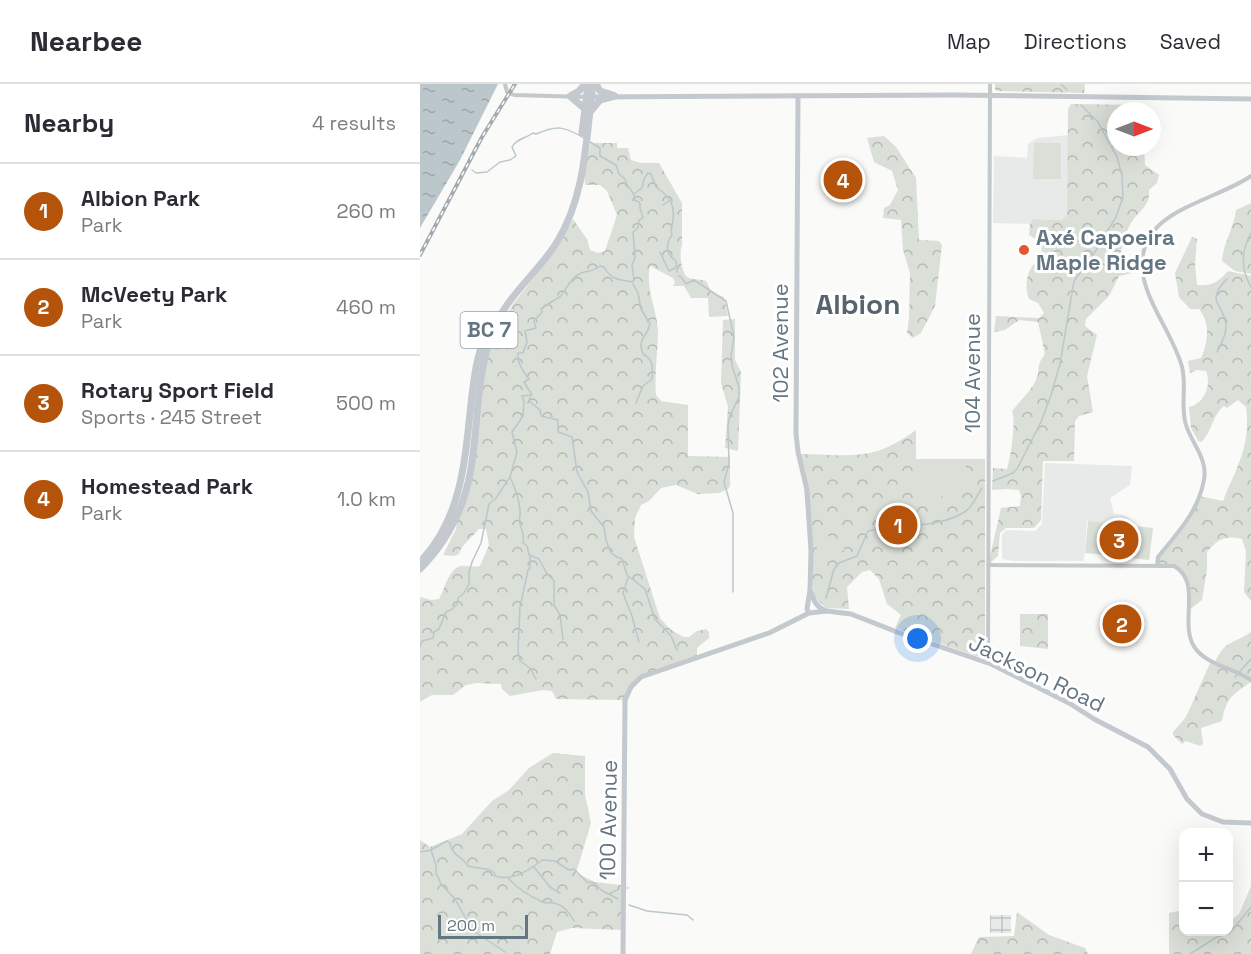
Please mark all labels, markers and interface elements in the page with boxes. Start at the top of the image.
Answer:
text: Nearbee [30,23,142,59]
text: Map [947,28,991,55]
text: Directions [1024,28,1127,55]
text: Saved [1160,28,1221,55]
north arrow [1107,102,1161,156]
text: Nearby [24,106,114,140]
text: 4 results [312,110,396,136]
pin: 4 [824,158,862,202]
text: Albion Park [81,184,200,212]
text: 1 [39,198,48,224]
text: 260 m [337,198,396,224]
text: Park [81,212,123,238]
place label: Axé Capoeira Maple Ridge [1036,223,1175,276]
marker: Axé Capoeira Maple Ridge [1017,243,1031,257]
text: McVeety Park [81,280,227,308]
street label: 102 Avenue [766,283,794,403]
district label: Albion [816,286,900,322]
text: 2 [38,294,49,320]
text: 460 m [336,294,396,320]
text: Park [81,308,123,334]
road number: BC 7 [460,312,518,348]
street label: 104 Avenue [958,313,986,433]
text: Rotary Sport Field [81,376,274,404]
text: 3 [37,390,50,416]
text: 500 m [336,390,396,416]
text: Sports · 245 Street [81,404,262,430]
text: Homestead Park [81,472,253,500]
text: 4 [37,486,50,512]
text: 1.0 km [337,486,396,512]
text: Park [81,500,123,526]
pin: 1 [878,502,918,548]
pin: 3 [1100,518,1138,562]
pin: 2 [1102,602,1142,646]
your location [903,624,932,653]
street label: Jackson Road [964,628,1110,718]
street label: 100 Avenue [593,760,623,880]
map controls [1179,828,1233,936]
button: + [1179,828,1233,882]
button: − [1179,882,1233,936]
scale bar [438,912,528,940]
text: 200 m [447,915,495,936]

